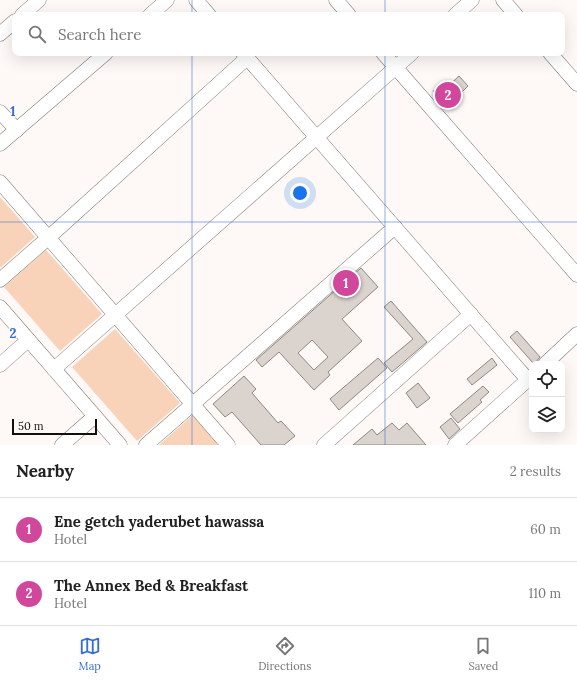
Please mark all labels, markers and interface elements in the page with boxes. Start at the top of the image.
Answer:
search box [12,12,565,56]
icon: search [26,23,48,45]
text: Search here [58,25,141,44]
pin: 2 [435,80,461,110]
text: 1 [10,103,16,120]
your location [290,183,310,203]
pin: 1 [333,268,359,298]
text: 2 [10,325,17,342]
map controls [529,361,565,433]
button: locate [529,361,565,397]
button: layers [529,397,565,433]
scale bar [12,417,97,436]
text: 50 m [18,419,44,433]
text: Nearby [16,460,74,482]
text: 2 results [510,463,561,480]
text: Ene getch yaderubet hawassa [54,512,264,531]
text: 1 [26,521,32,538]
text: 60 m [530,521,561,538]
text: Hotel [54,531,87,548]
text: The Annex Bed & Breakfast [54,576,248,595]
text: 2 [26,585,32,602]
text: 110 m [528,585,561,602]
text: Hotel [54,595,87,612]
tab: Map [79,635,101,673]
tab: Directions [258,635,311,673]
tab: Saved [469,635,498,673]

